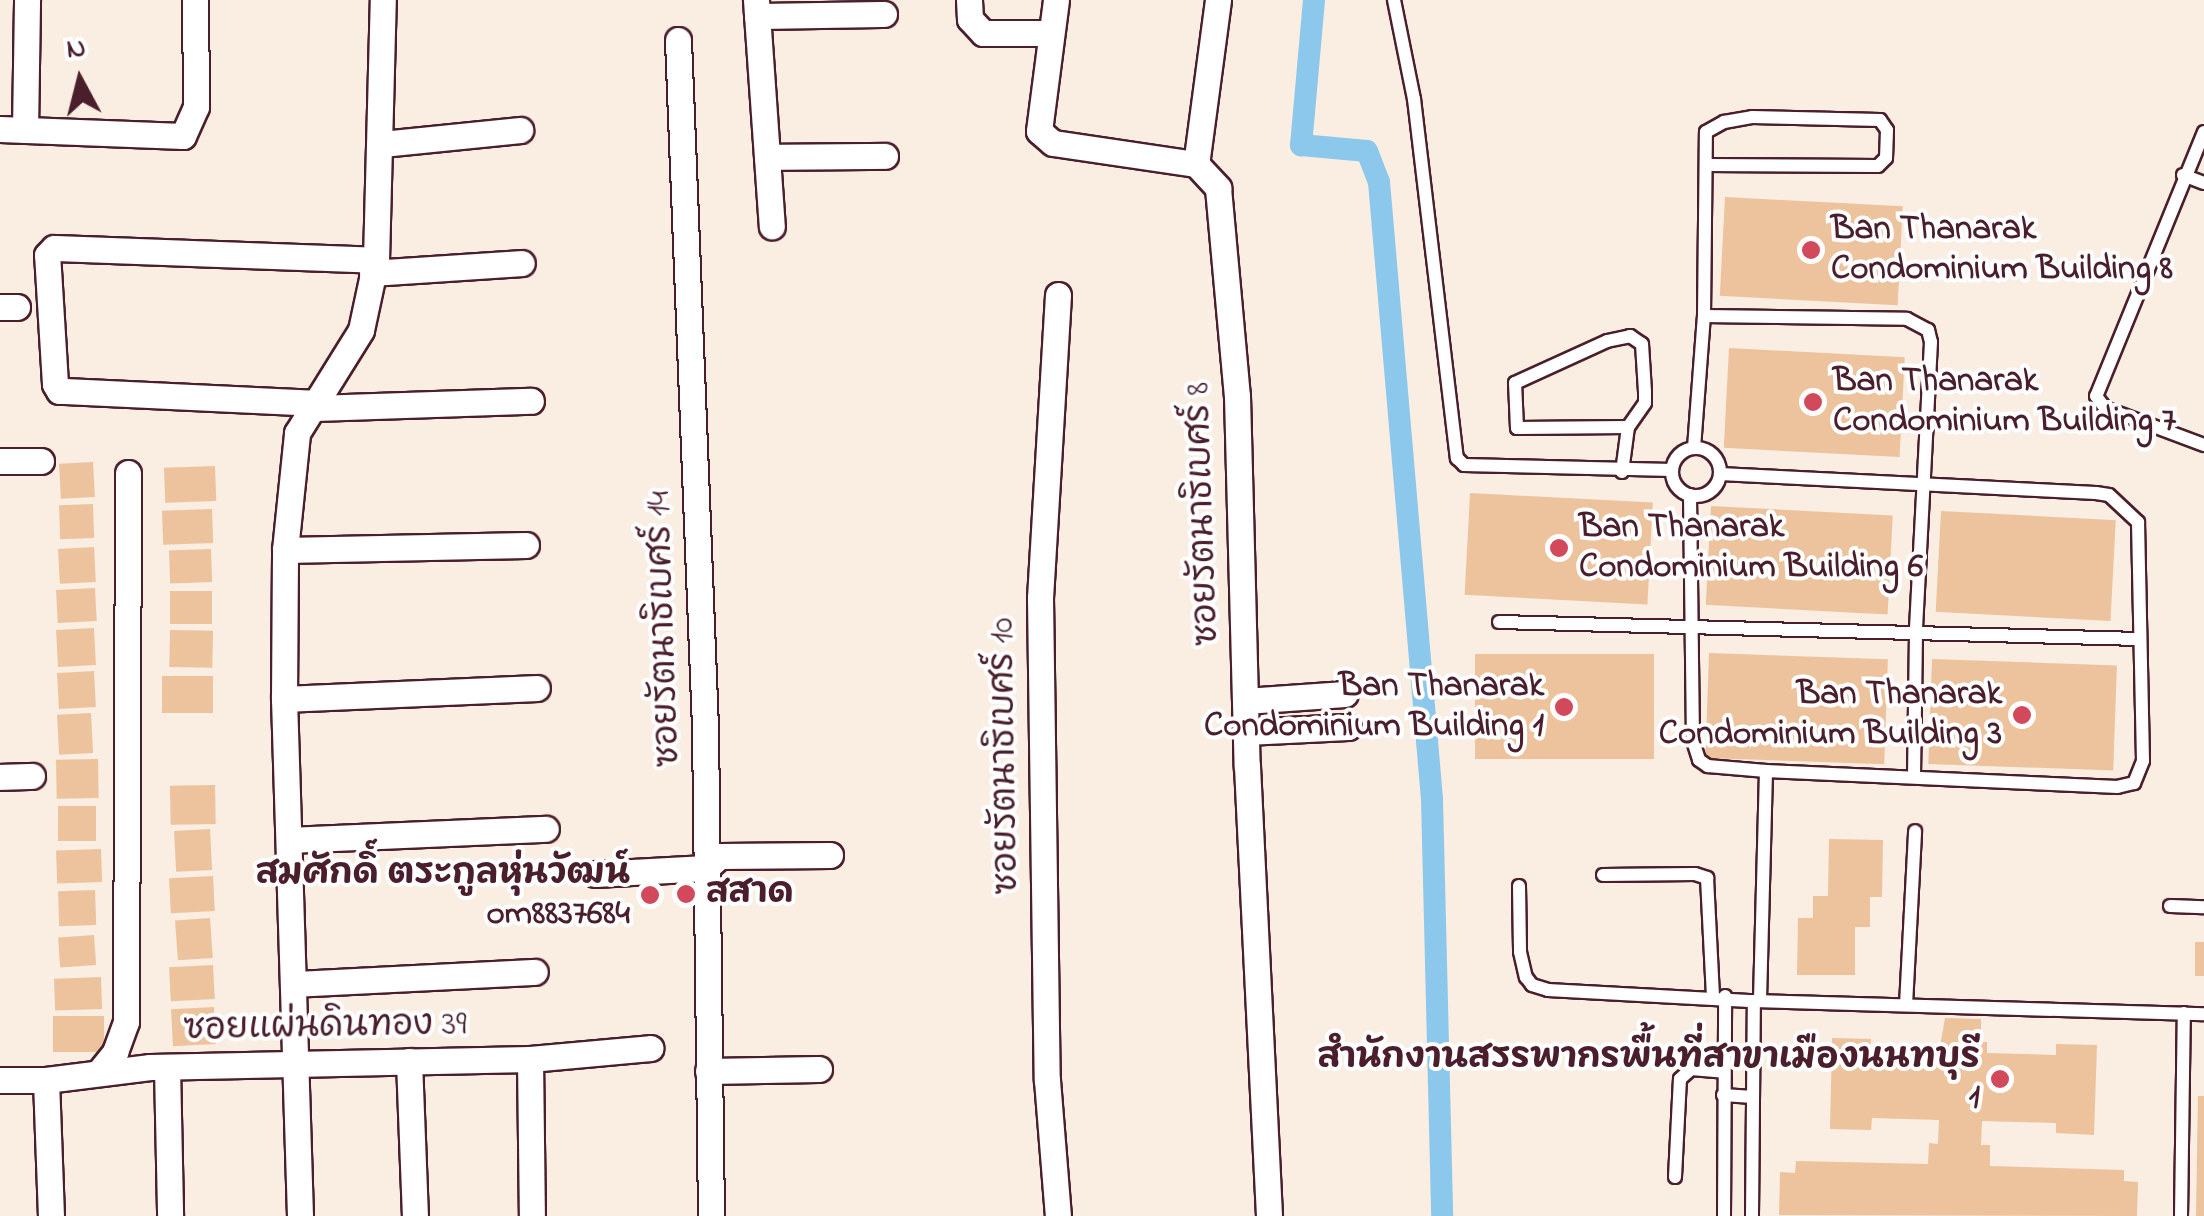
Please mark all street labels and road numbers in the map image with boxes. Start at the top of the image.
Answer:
street label: ซอยรัตนาธิเบศร์ 8 [1178,381,1230,647]
street label: ซอยรัตนาธิเบศร์ 14 [639,490,691,768]
street label: ซอยรัตนาธิเบศร์ 10 [983,617,1029,895]
street label: ซอยแผ่นดินทอง 39 [183,1005,467,1051]

